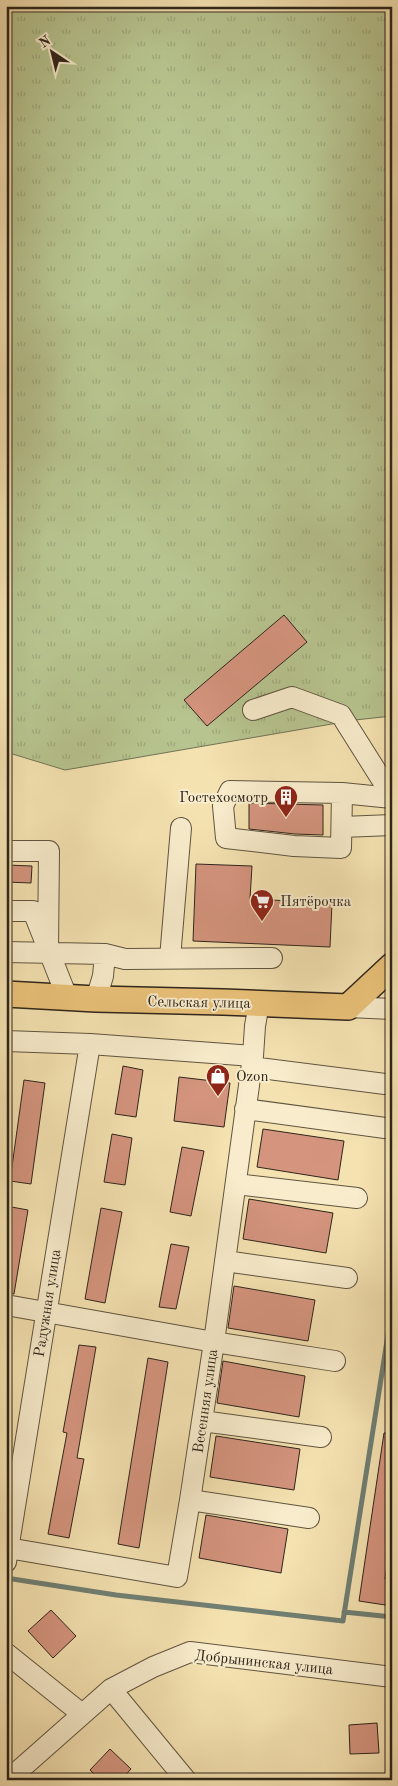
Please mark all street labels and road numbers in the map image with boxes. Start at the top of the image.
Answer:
street label: Сельская улица [147,995,251,1012]
street label: Радужная улица [33,1248,65,1358]
street label: Весенняя улица [192,1347,221,1454]
street label: Добрынинская улица [194,1649,334,1678]

